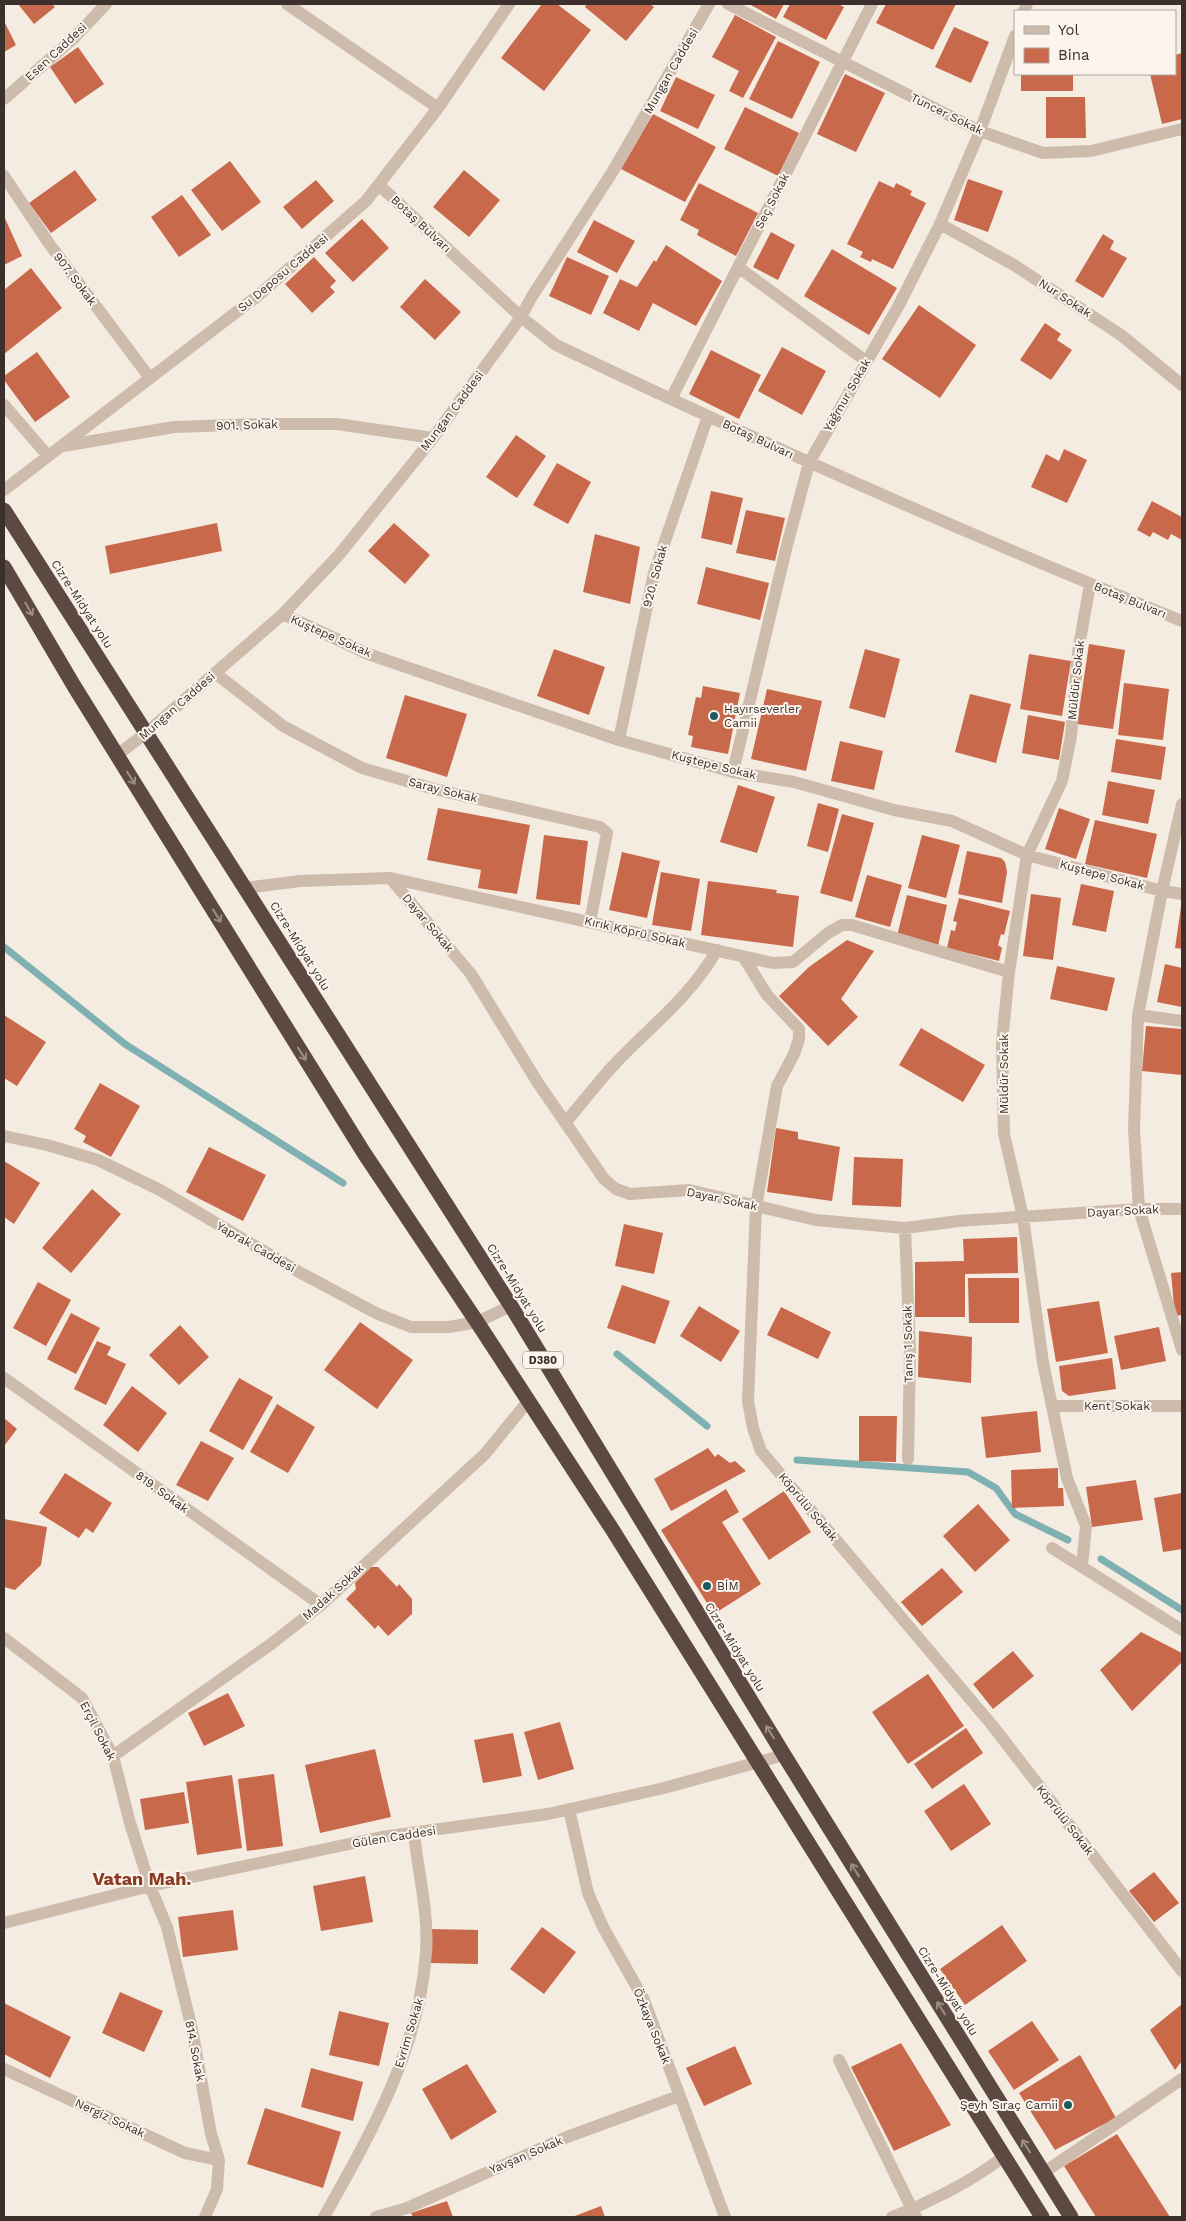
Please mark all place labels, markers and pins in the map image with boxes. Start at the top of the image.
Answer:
place label: Hayırseverler Camii [724,702,800,730]
marker: Hayırseverler Camii [708,710,720,722]
place label: BİM [717,1579,739,1593]
marker: BİM [701,1580,713,1592]
place label: Şeyh Sıraç Camii [960,2098,1058,2112]
marker: Şeyh Sıraç Camii [1062,2099,1074,2111]

